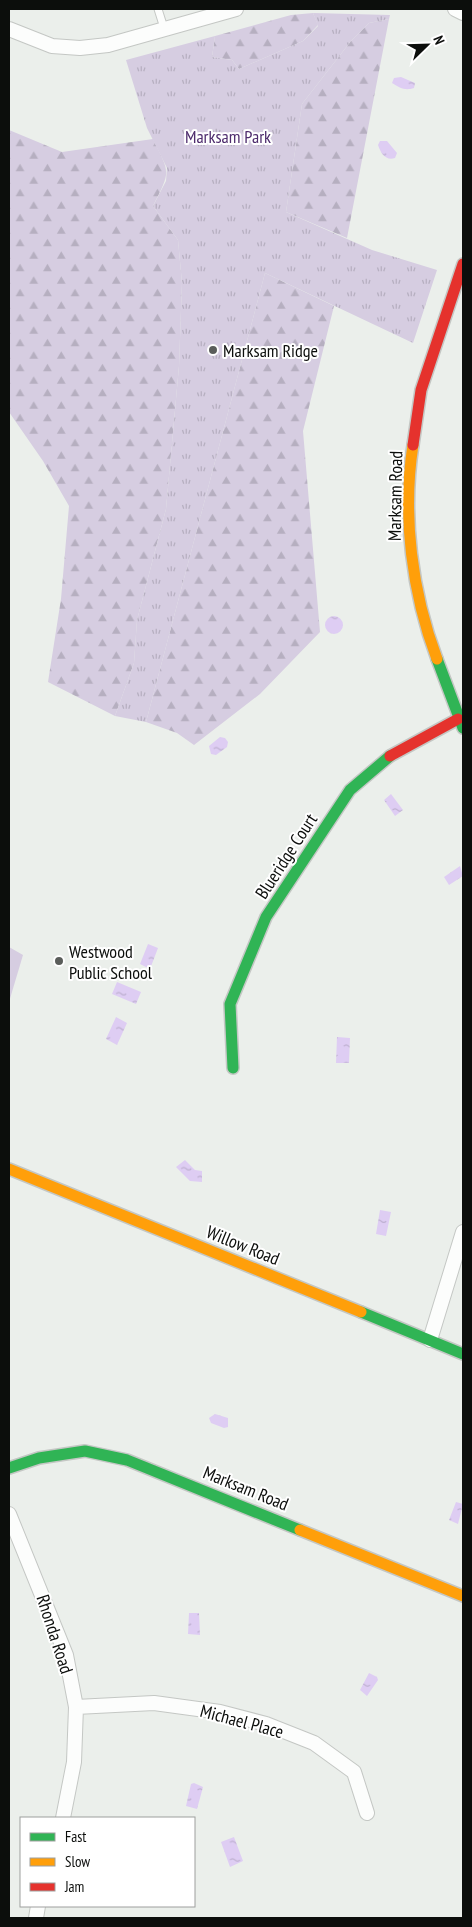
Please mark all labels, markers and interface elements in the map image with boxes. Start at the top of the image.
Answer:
north arrow [402,20,452,70]
text: N [429,33,449,47]
park label: Marksam Park [185,125,271,148]
place label: Marksam Ridge [223,339,318,362]
marker: Marksam Ridge [207,344,219,356]
street label: Marksam Road [383,451,407,541]
street label: Blueridge Court [250,809,322,903]
place label: Westwood Public School [69,940,153,984]
marker: Westwood Public School [53,955,65,967]
street label: Willow Road [203,1220,283,1270]
street label: Marksam Road [200,1460,292,1516]
street label: Rhonda Road [31,1592,79,1676]
street label: Michael Place [198,1699,286,1743]
legend [20,1817,195,1907]
text: Fast [65,1827,86,1846]
text: Slow [65,1852,90,1871]
text: Jam [64,1877,84,1896]

